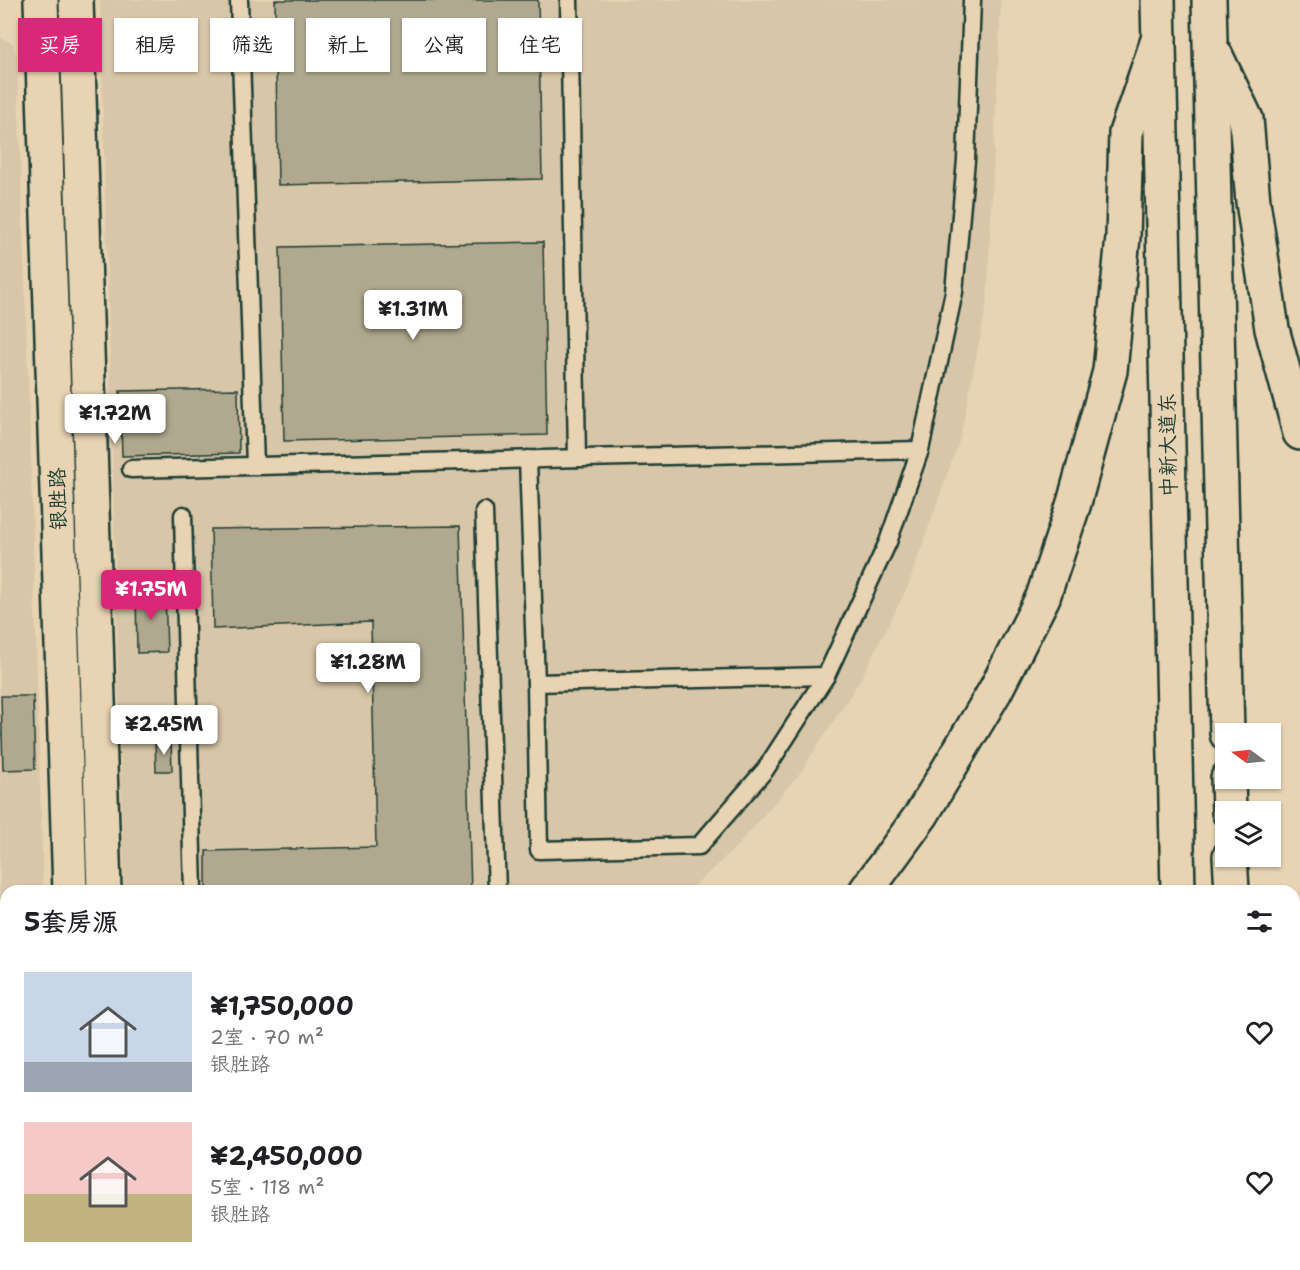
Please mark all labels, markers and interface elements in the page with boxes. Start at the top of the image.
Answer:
chip: 买房 [18,18,102,72]
chip: 租房 [114,18,198,72]
chip: 筛选 [210,18,294,72]
chip: 新上 [306,18,390,72]
chip: 公寓 [402,18,486,72]
chip: 住宅 [498,18,582,72]
pin: ¥1.31M [364,290,462,341]
text: ¥1.31M [378,296,448,322]
street label: 中新大道东 [1153,392,1183,498]
pin: ¥1.72M [66,394,164,445]
text: ¥1.72M [79,400,151,426]
street label: 银胜路 [43,467,73,531]
pin: ¥1.75M [102,570,200,621]
text: ¥1.75M [115,576,187,602]
pin: ¥1.28M [319,643,417,694]
text: ¥1.28M [330,649,406,675]
pin: ¥2.45M [115,705,213,756]
text: ¥2.45M [125,711,203,737]
north arrow [1215,723,1281,789]
map controls [1215,723,1281,867]
button: layers [1215,801,1281,867]
text: 5套房源 [24,904,118,939]
icon: filters [1243,905,1276,938]
text: ¥1,750,000 [210,988,354,1023]
icon: home [72,996,144,1068]
icon: heart [1243,1016,1276,1049]
text: 2室 · 70 m² [210,1024,324,1050]
text: 银胜路 [210,1051,270,1077]
text: ¥2,450,000 [210,1138,363,1173]
icon: home [72,1146,144,1218]
icon: heart [1243,1166,1276,1199]
text: 5室 · 118 m² [210,1174,325,1200]
text: 银胜路 [210,1201,270,1227]

